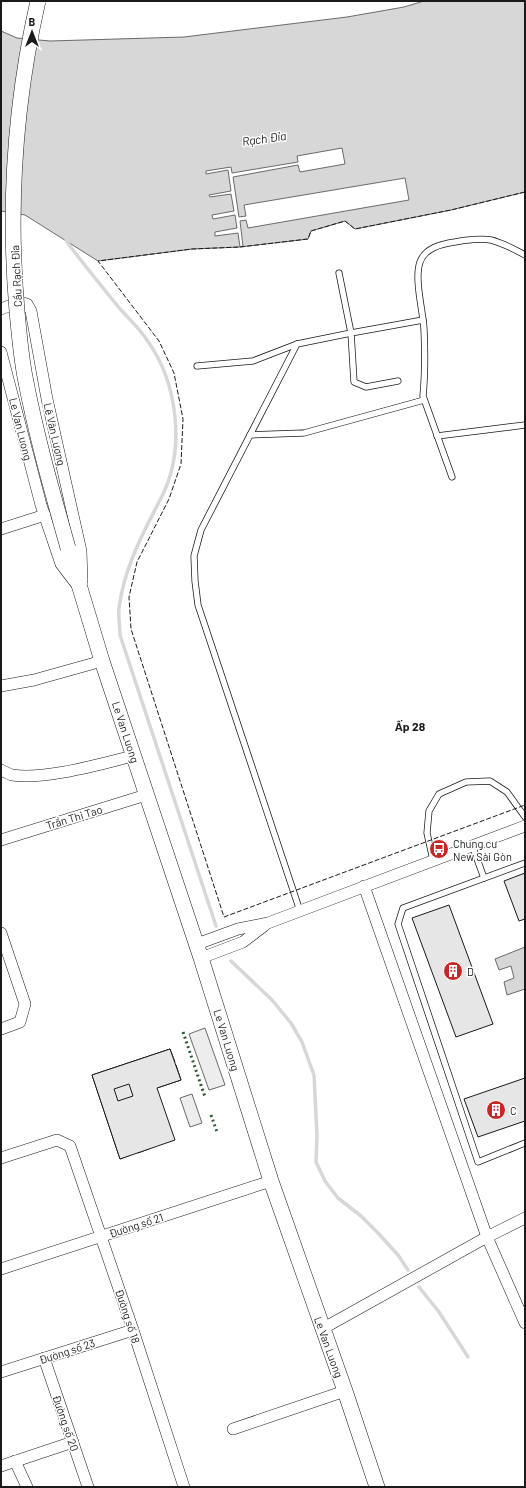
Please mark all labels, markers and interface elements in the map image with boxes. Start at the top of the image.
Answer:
north arrow [12,12,52,52]
text: B [29,15,36,28]
water label: Rạch Đỉa [241,128,287,148]
street label: Cầu Rạch Đỉa [8,245,24,307]
street label: Le Van Luong [7,396,35,462]
street label: Lê Văn Lương [41,401,69,467]
street label: Le Van Luong [110,700,142,765]
district label: Ấp 28 [395,719,426,733]
street label: Trần Thị Tao [44,802,104,832]
place label: Chung cư New Sài Gòn [453,837,512,863]
bus stop icon: Chung cư New Sài Gòn [428,838,450,860]
building icon: D [442,960,464,982]
place label: D [467,965,474,978]
street label: Le Van Luong [211,1008,243,1073]
building icon: C [485,1099,507,1121]
place label: C [510,1104,517,1117]
street label: Đường số 21 [107,1210,165,1240]
street label: Đường số 18 [113,1287,143,1345]
street label: Le Van Luong [312,1315,346,1379]
street label: Đường số 23 [37,1336,97,1366]
street label: Đường số 20 [50,1393,82,1453]

